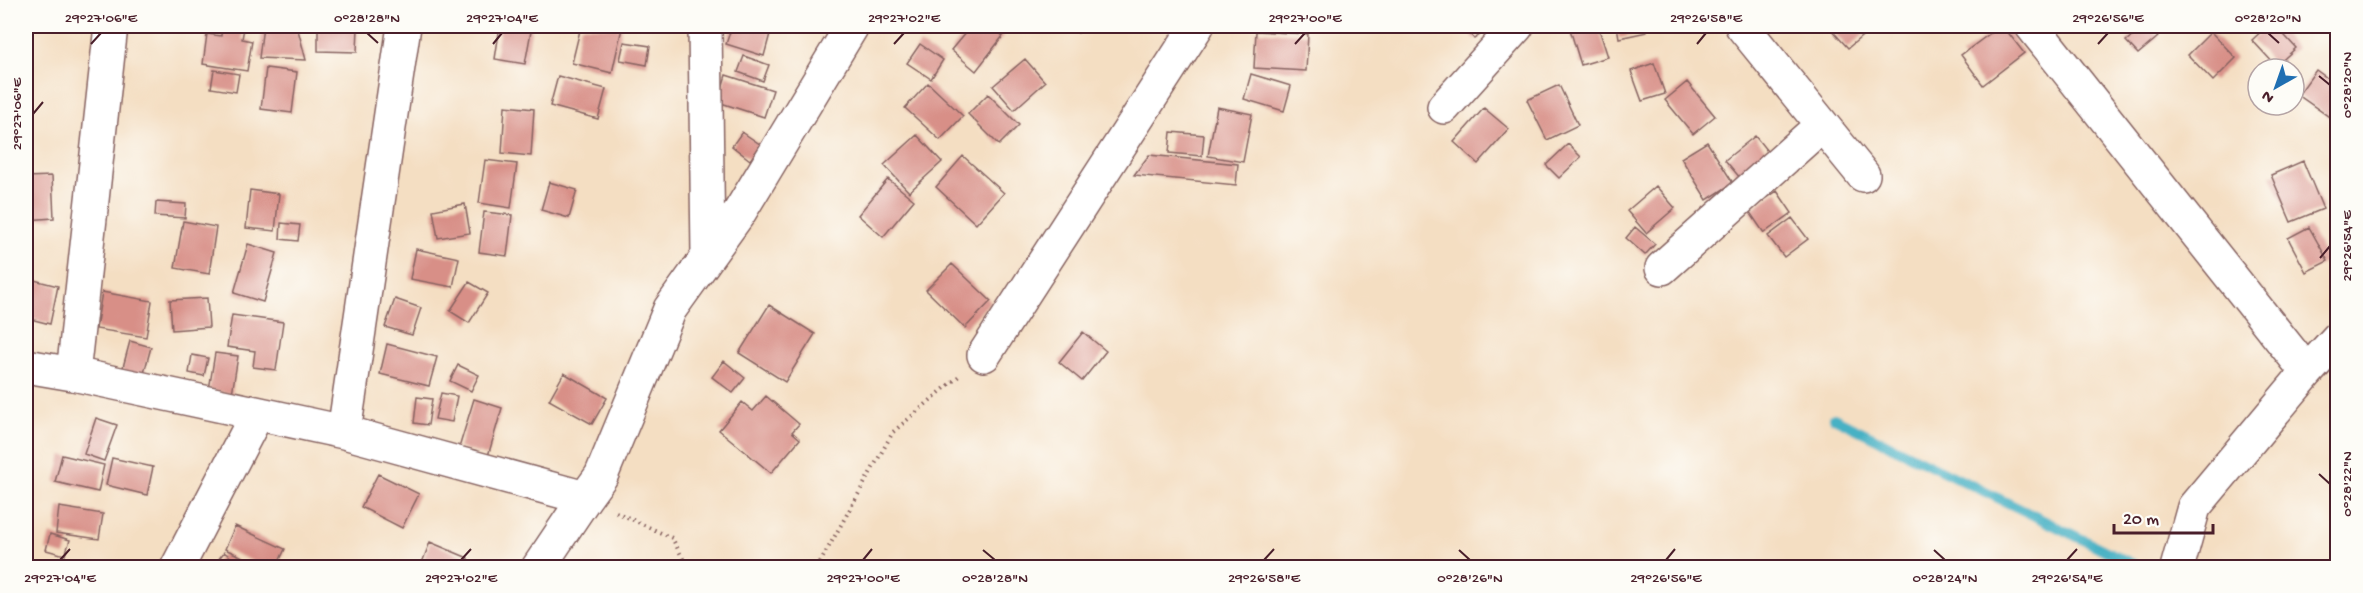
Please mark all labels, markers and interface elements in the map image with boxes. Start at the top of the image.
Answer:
text: 29°27'06"E [65,10,138,28]
text: 0°28'28"N [334,10,400,28]
text: 29°27'04"E [466,10,539,28]
text: 29°27'02"E [868,10,941,28]
text: 29°27'00"E [1268,10,1342,28]
text: 29°26'58"E [1670,10,1743,28]
text: 29°26'56"E [2072,10,2144,28]
text: 0°28'20"N [2235,10,2301,28]
text: 0°28'20"N [2339,52,2357,118]
north arrow [2246,57,2306,117]
text: 29°27'06"E [9,77,27,150]
text: N [2258,85,2279,106]
text: 29°26'54"E [2339,210,2357,281]
text: 0°28'22"N [2339,451,2357,517]
scale bar [2114,497,2213,535]
text: 20 m [2123,510,2159,531]
text: 29°27'04"E [24,570,97,588]
text: 29°27'02"E [425,570,498,588]
text: 29°27'00"E [826,570,900,588]
text: 0°28'28"N [962,570,1028,588]
text: 29°26'58"E [1228,570,1301,588]
text: 0°28'26"N [1437,570,1503,588]
text: 29°26'56"E [1630,570,1702,588]
text: 0°28'24"N [1912,570,1978,588]
text: 29°26'54"E [2032,570,2103,588]

